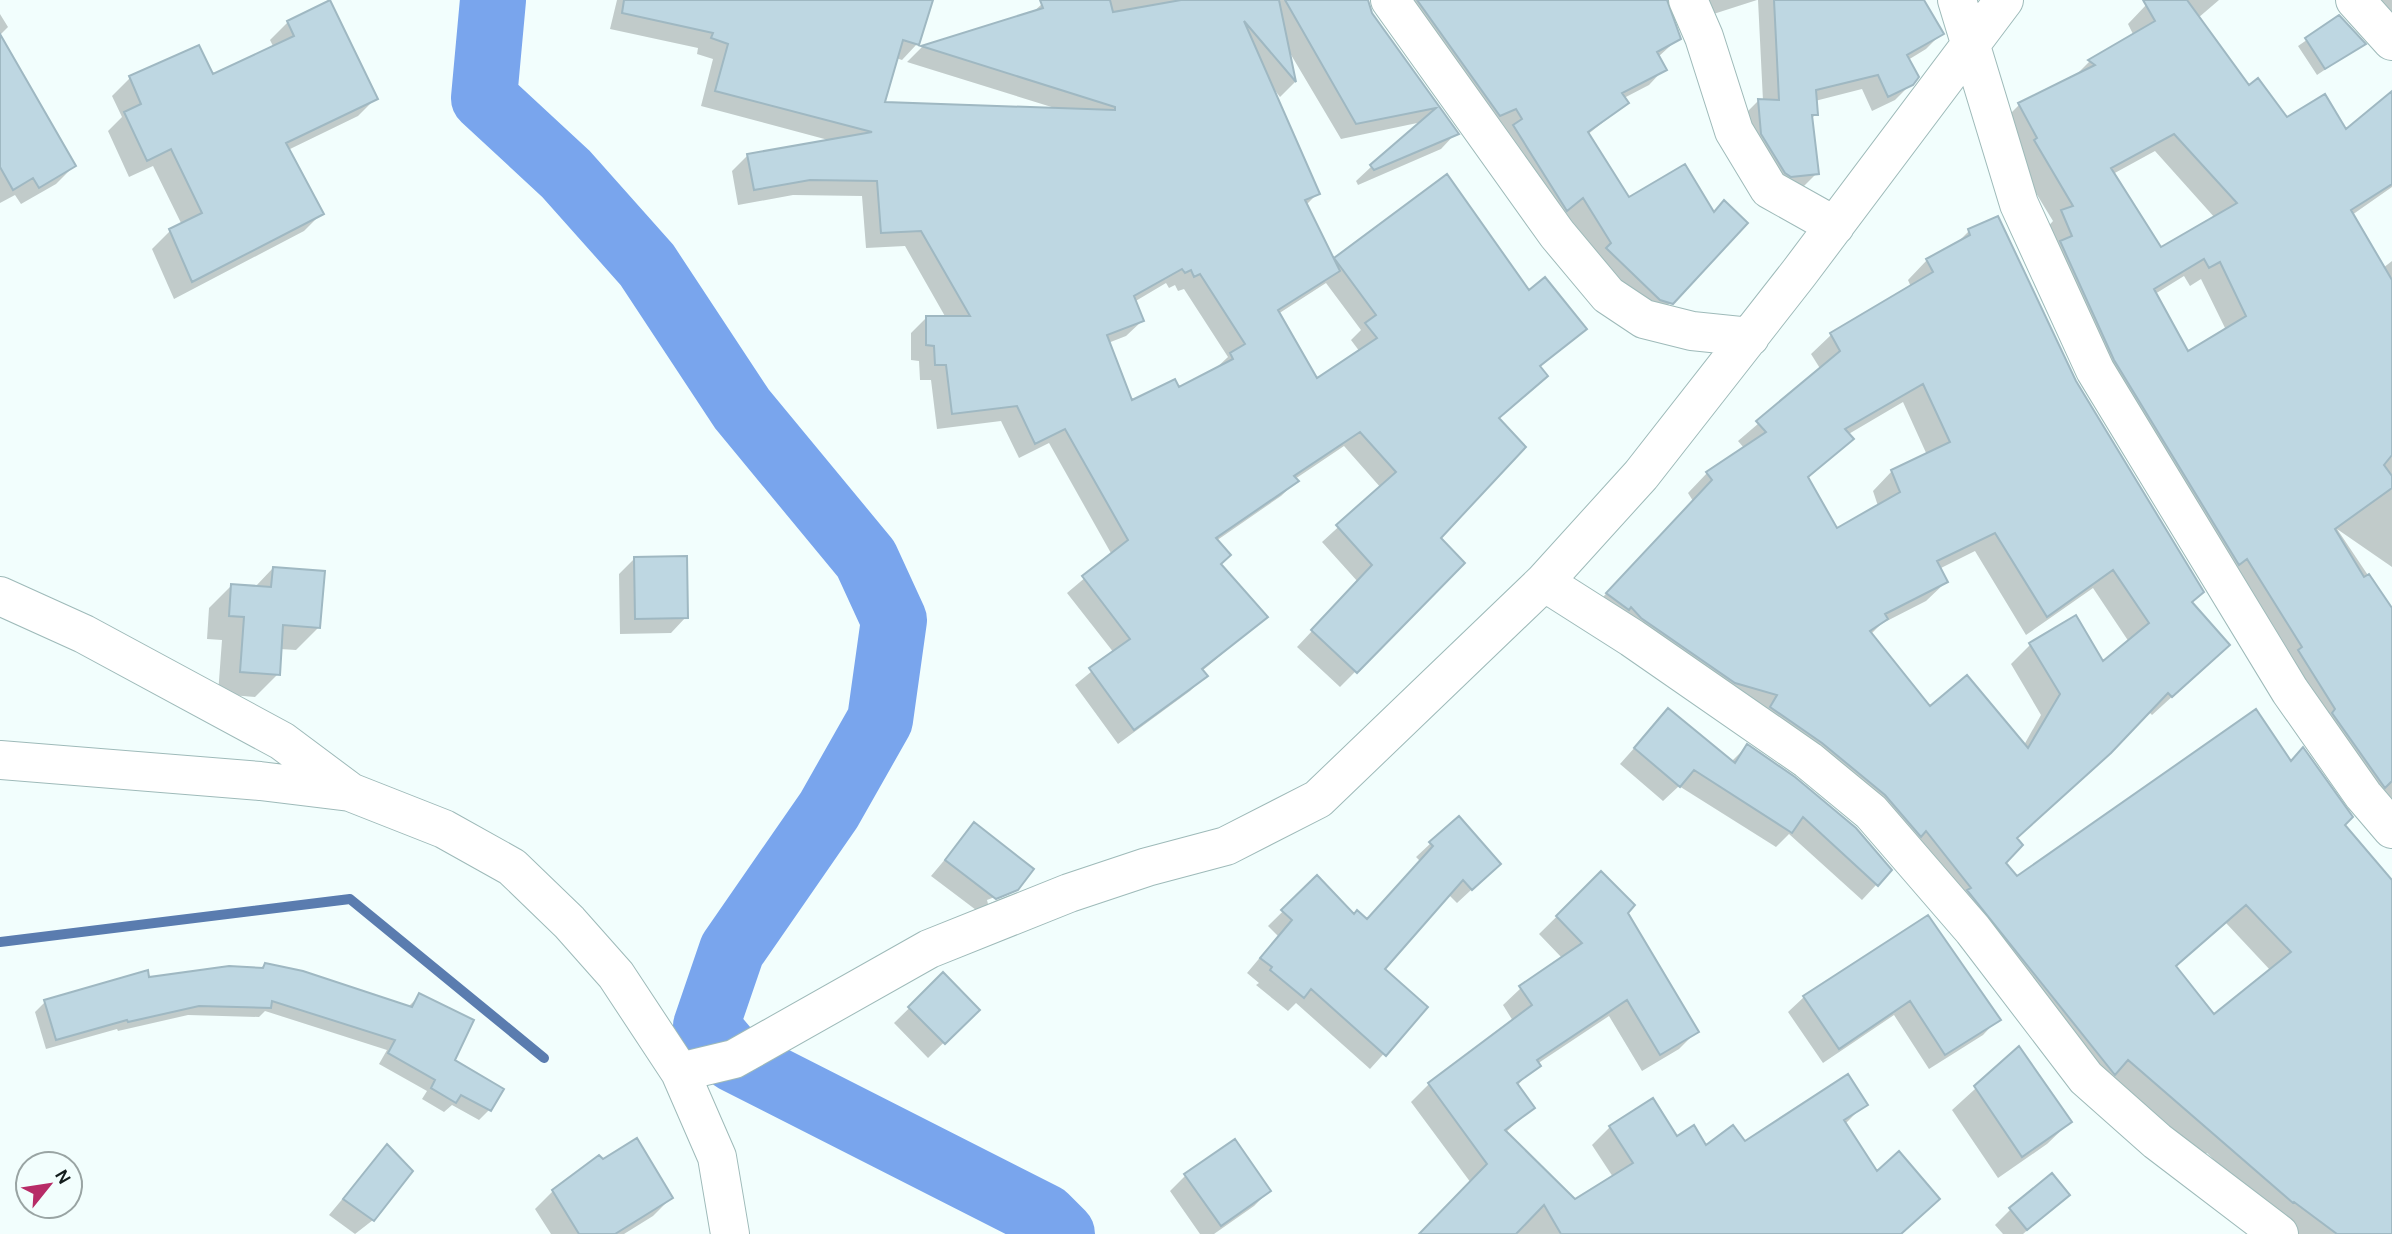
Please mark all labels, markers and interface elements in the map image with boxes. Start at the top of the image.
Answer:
north arrow [14,1150,84,1220]
text: N [50,1166,76,1188]

